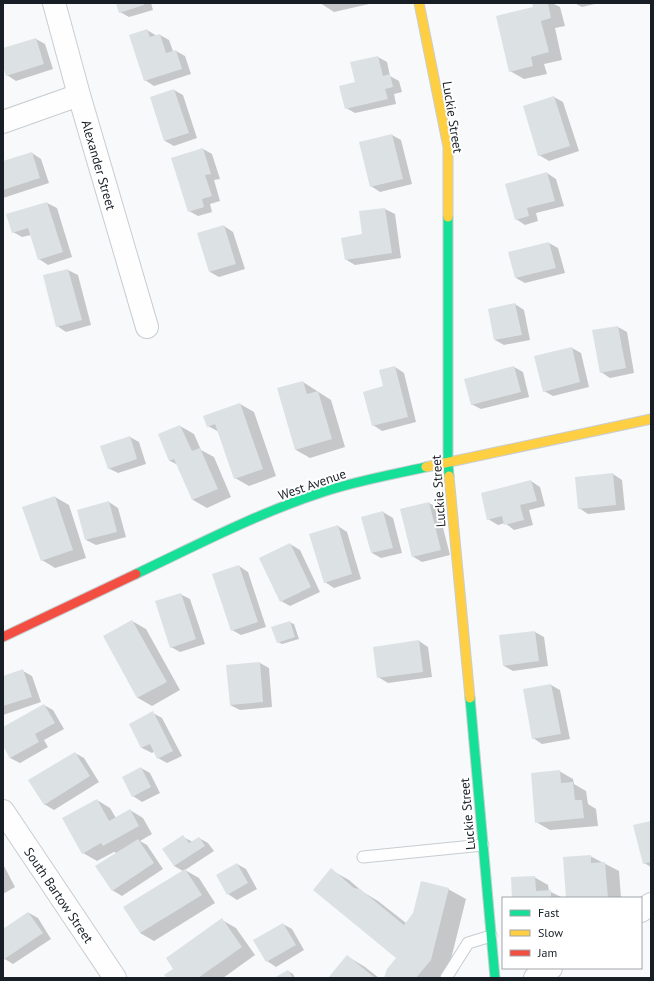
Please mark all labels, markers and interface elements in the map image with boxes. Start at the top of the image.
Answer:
street label: Luckie Street [438,80,467,155]
street label: Alexander Street [78,118,120,213]
street label: Luckie Street [427,454,450,528]
street label: West Avenue [276,465,348,504]
street label: Luckie Street [456,777,479,851]
street label: South Bartow Street [20,844,97,947]
legend [502,897,642,969]
text: Fast [538,905,559,920]
text: Slow [538,925,563,940]
text: Jam [537,945,557,960]

